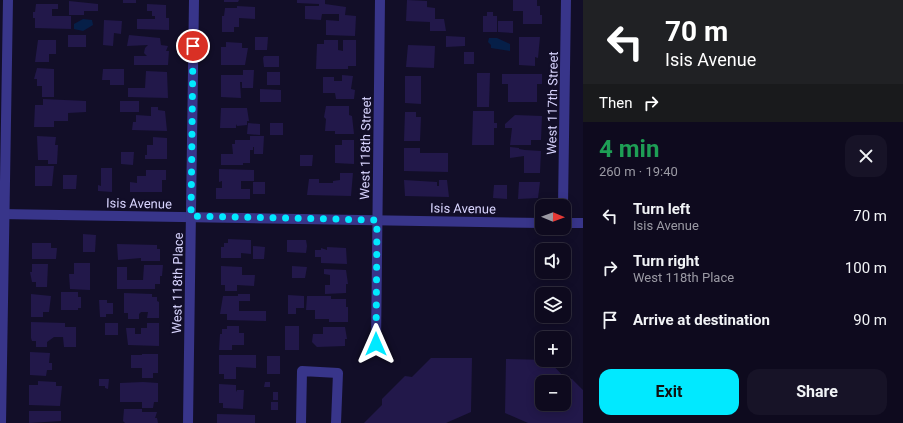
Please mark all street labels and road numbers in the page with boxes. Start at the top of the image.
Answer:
street label: West 117th Street [544,51,561,155]
street label: West 118th Street [357,96,374,200]
street label: Isis Avenue [106,195,172,212]
street label: Isis Avenue [430,200,496,217]
street label: West 118th Place [169,232,186,334]

